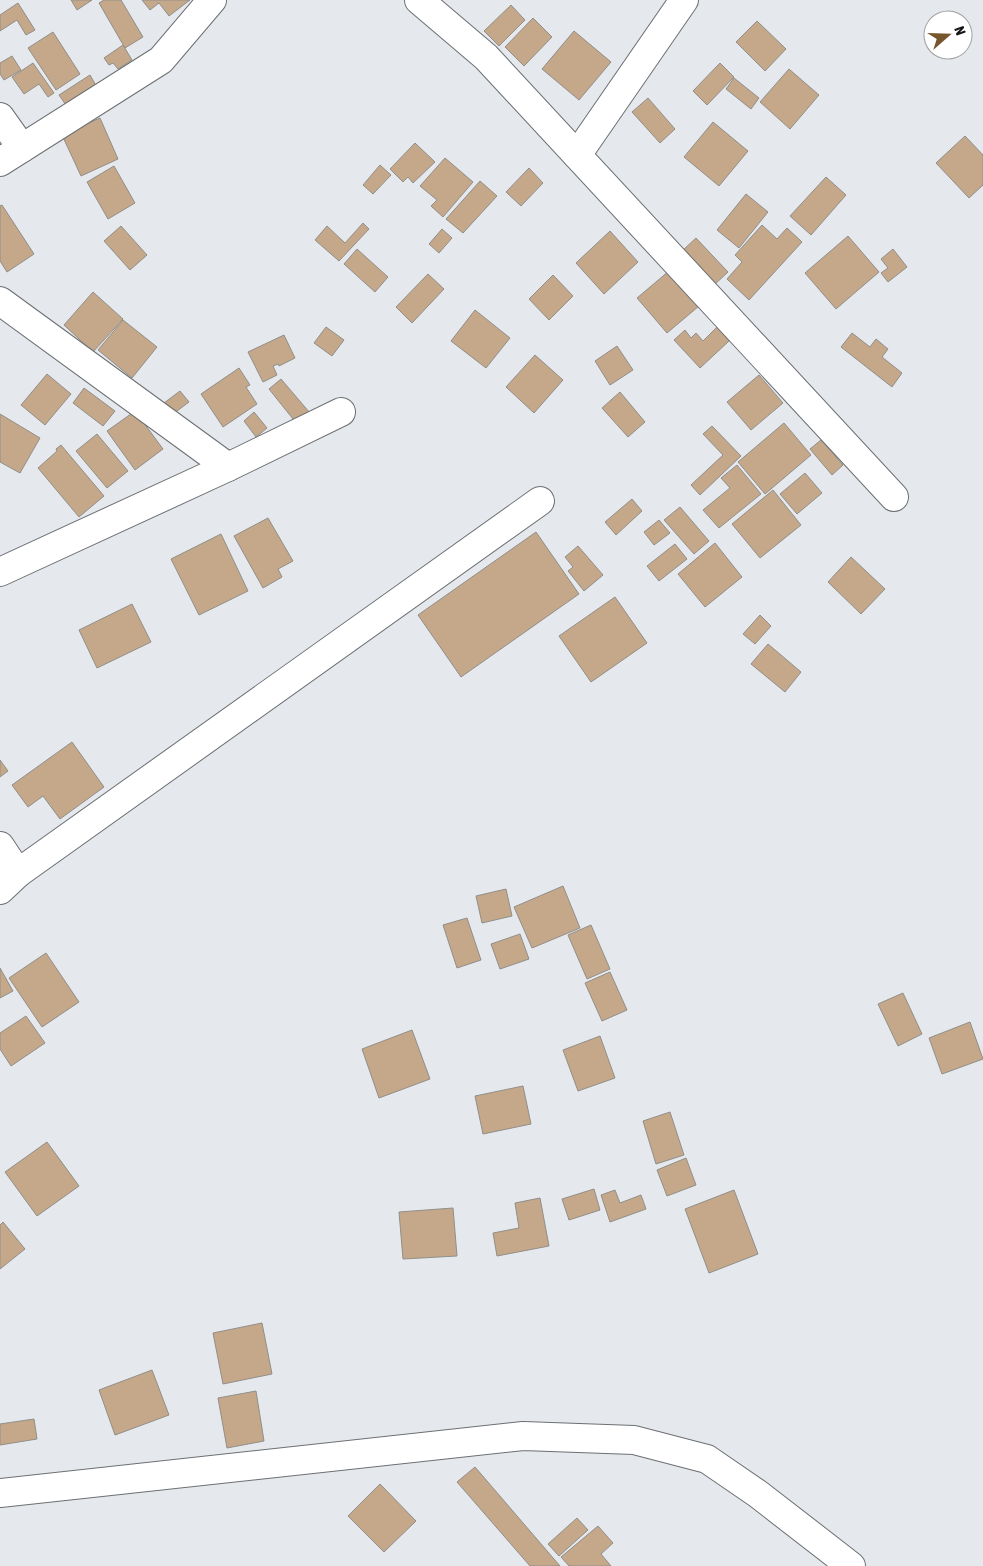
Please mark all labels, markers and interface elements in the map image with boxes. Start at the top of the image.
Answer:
north arrow [923,10,973,60]
text: N [951,24,969,37]

